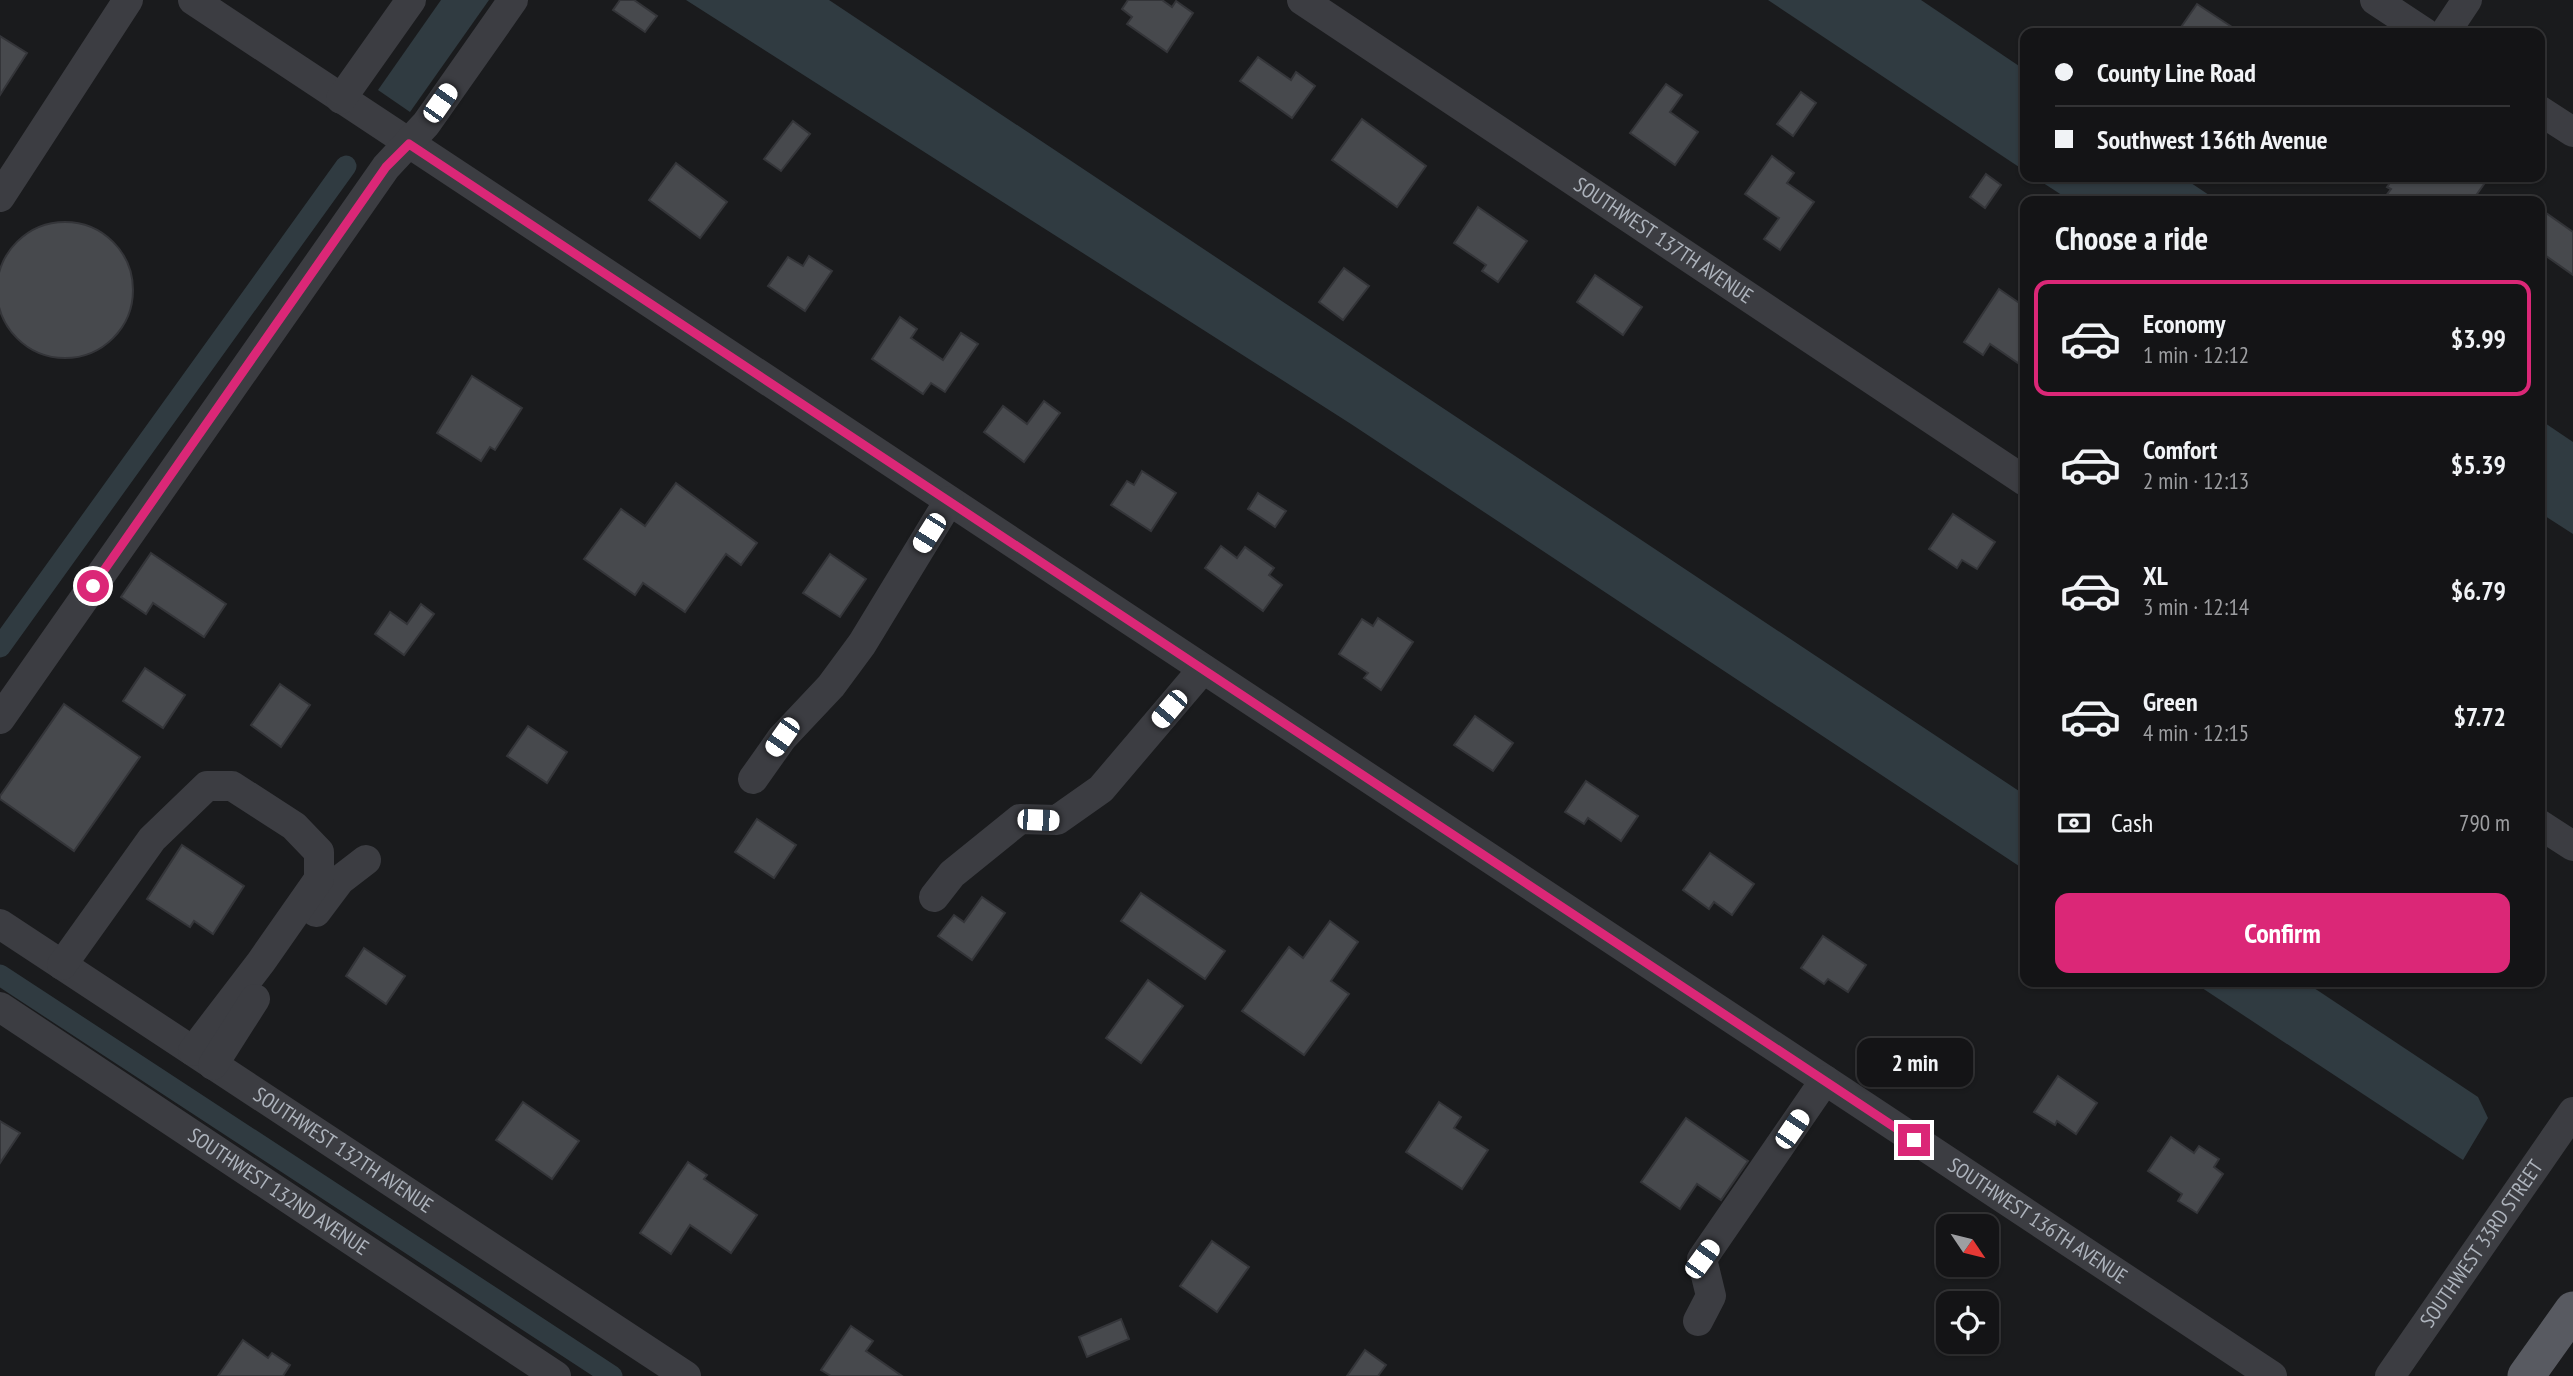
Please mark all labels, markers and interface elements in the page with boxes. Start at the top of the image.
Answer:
text: County Line Road [2097,56,2256,89]
car [420,80,461,126]
text: Southwest 136th Avenue [2097,123,2328,156]
street label: SOUTHWEST 137TH AVENUE [1569,171,1758,309]
text: Choose a ride [2055,217,2208,259]
icon: car [2059,307,2122,370]
text: Economy [2143,307,2225,340]
text: $3.99 [2451,322,2506,355]
text: 1 min · 12:12 [2143,340,2249,369]
icon: car [2059,433,2122,496]
text: Comfort [2143,433,2217,466]
text: $5.39 [2451,448,2506,481]
text: 2 min · 12:13 [2143,466,2249,495]
car [909,510,950,556]
icon: car [2059,559,2122,622]
text: XL [2143,559,2168,592]
route start [77,570,109,602]
text: $6.79 [2451,574,2506,607]
text: 3 min · 12:14 [2143,592,2249,621]
icon: car [2059,685,2122,748]
text: Green [2143,685,2198,718]
car [1148,686,1191,732]
text: $7.72 [2453,700,2506,733]
car [762,714,803,760]
text: 4 min · 12:15 [2143,718,2249,747]
icon: cash [2055,804,2093,842]
text: Cash [2111,806,2153,839]
text: 790 m [2459,808,2510,837]
car [1017,809,1060,831]
button: Confirm [2055,893,2510,973]
callout: 2 min [1856,1038,1972,1088]
text: 2 min [1892,1048,1938,1077]
street label: SOUTHWEST 132TH AVENUE [249,1081,438,1219]
car [1772,1106,1813,1152]
street label: SOUTHWEST 132ND AVENUE [183,1122,374,1261]
route end [1898,1124,1930,1156]
street label: SOUTHWEST 136TH AVENUE [1943,1151,2133,1290]
street label: SOUTHWEST 33RD STREET [2414,1154,2549,1332]
north arrow [1936,1214,1998,1278]
map controls [1936,1214,1999,1354]
car [1682,1236,1723,1282]
button: locate [1936,1291,1999,1354]

